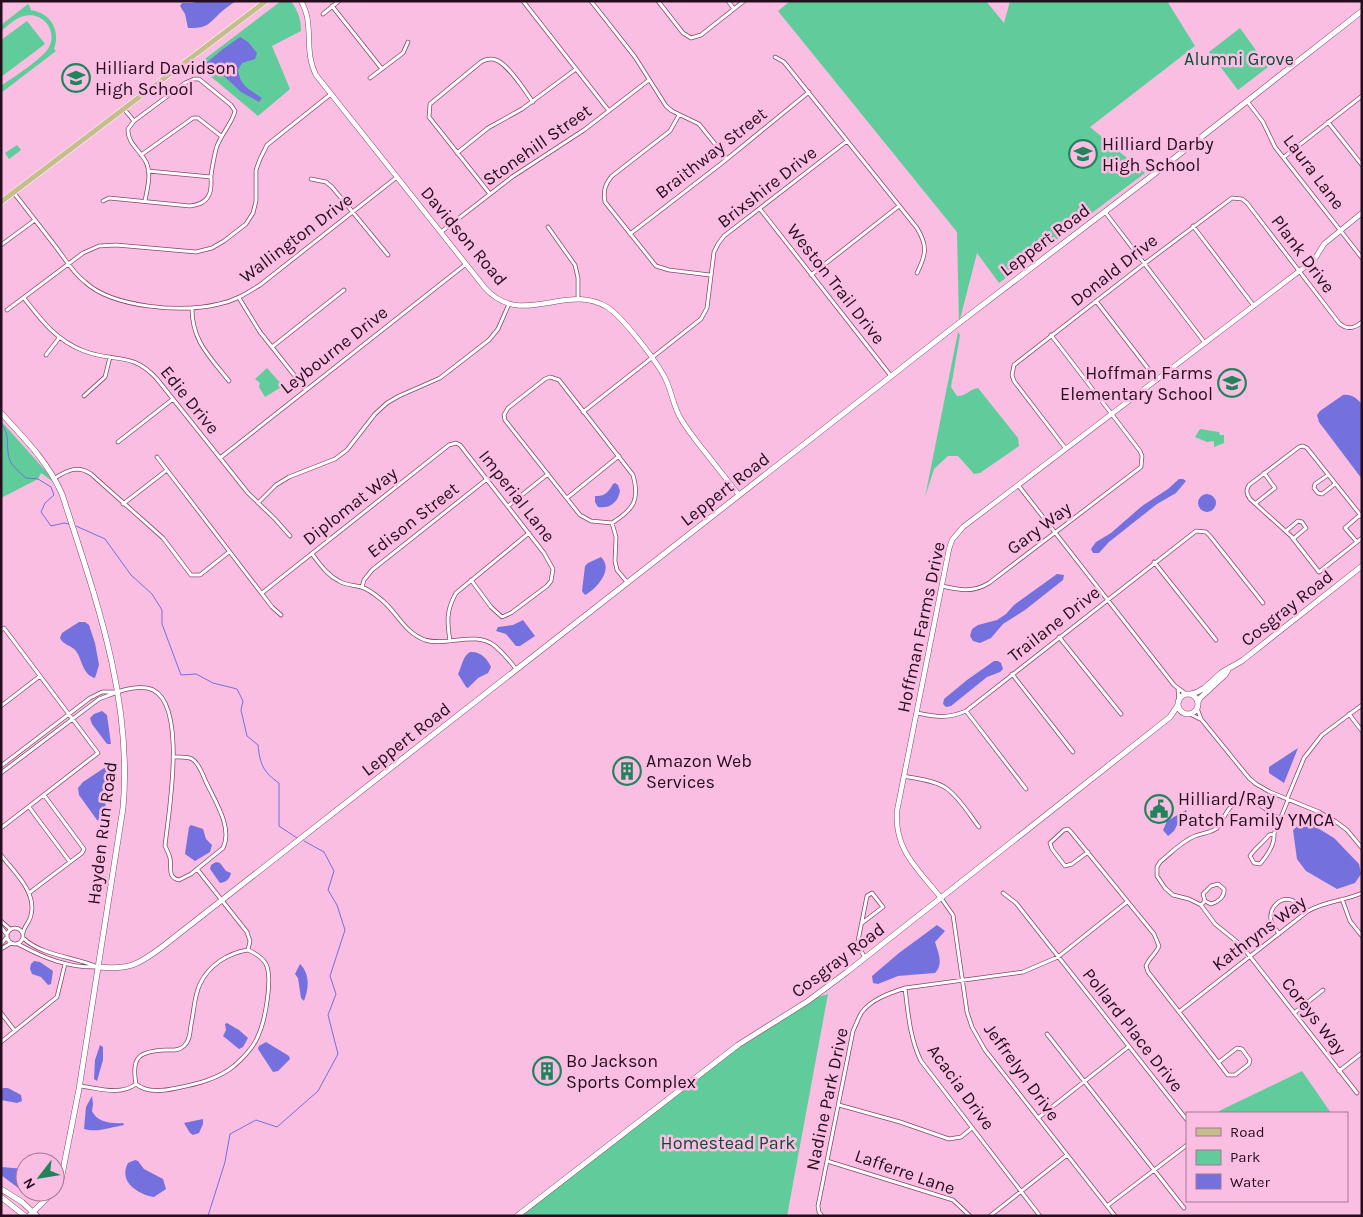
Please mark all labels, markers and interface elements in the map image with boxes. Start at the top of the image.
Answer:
park label: Alumni Grove [1184,48,1294,70]
place label: Hilliard Davidson High School [95,57,236,100]
school or university icon: Hilliard Davidson High School [61,63,91,93]
street label: Stonehill Street [478,99,596,191]
street label: Braithway Street [651,102,771,203]
street label: Laura Lane [1279,130,1349,214]
place label: Hilliard Darby High School [1102,133,1214,176]
school or university icon: Hilliard Darby High School [1068,139,1098,169]
street label: Brixshire Drive [713,141,821,233]
street label: Davidson Road [416,182,512,290]
street label: Wallington Drive [235,188,357,288]
street label: Leppert Road [996,199,1094,281]
street label: Plank Drive [1266,211,1340,297]
street label: Weston Trail Drive [782,219,890,349]
street label: Donald Drive [1066,229,1162,311]
street label: Leybourne Drive [276,301,392,399]
street label: Edie Drive [156,361,224,439]
place label: Hoffman Farms Elementary School [1060,362,1213,405]
school or university icon: Hoffman Farms Elementary School [1217,368,1247,398]
street label: Imperial Lane [474,445,560,547]
street label: Leppert Road [676,447,774,531]
street label: Diplomat Way [298,462,402,550]
street label: Edison Street [363,477,463,563]
street label: Gary Way [1003,496,1076,559]
street label: Hoffman Farms Drive [892,540,950,714]
street label: Cosgray Road [1236,565,1338,651]
street label: Trailane Drive [1004,581,1104,667]
street label: Leppert Road [357,697,455,781]
place label: Amazon Web Services [646,750,752,793]
building icon: Amazon Web Services [612,756,642,786]
street label: Hayden Run Road [82,760,122,906]
place label: Hilliard/Ray Patch Family YMCA [1178,788,1334,831]
public building icon: Hilliard/Ray Patch Family YMCA [1144,794,1174,824]
street label: Kathryns Way [1208,890,1311,975]
street label: Cosgray Road [787,918,889,1002]
street label: Pollard Place Drive [1078,964,1188,1096]
street label: Coreys Way [1277,973,1352,1060]
street label: Jeffrelyn Drive [979,1019,1065,1125]
street label: Nadine Park Drive [801,1026,853,1172]
street label: Acacia Drive [923,1040,999,1134]
place label: Bo Jackson Sports Complex [566,1050,696,1093]
building icon: Bo Jackson Sports Complex [532,1056,562,1086]
legend [1186,1112,1348,1202]
text: Road [1230,1123,1265,1141]
park label: Homestead Park [661,1132,795,1154]
street label: Lafferre Lane [852,1145,958,1199]
text: Park [1230,1148,1260,1166]
north arrow [15,1152,65,1202]
text: Water [1230,1173,1271,1191]
text: N [19,1175,39,1192]

